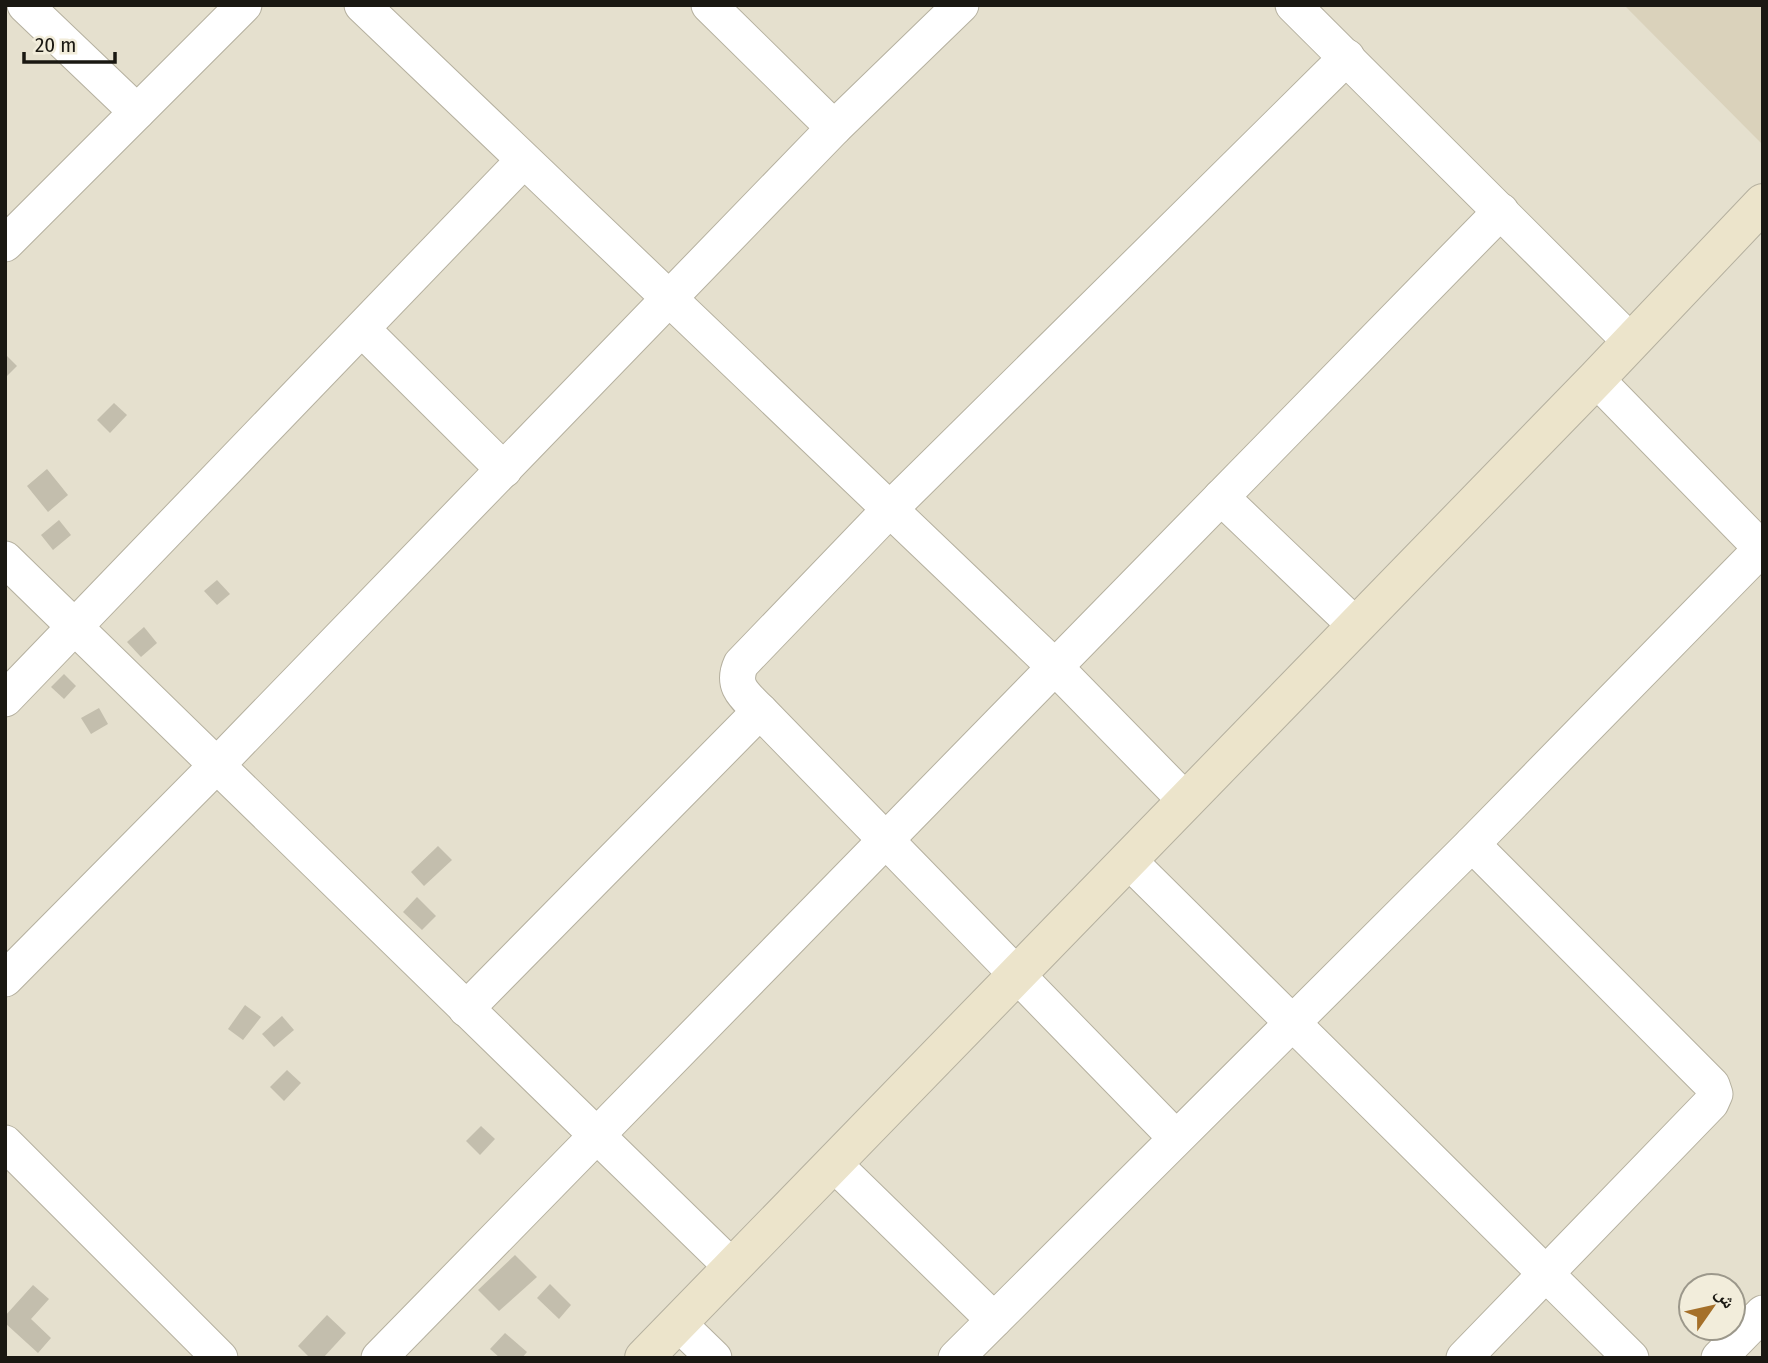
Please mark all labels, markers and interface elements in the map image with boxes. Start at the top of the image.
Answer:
scale bar [24,21,116,65]
text: 20 m [35,32,76,58]
north arrow [1677,1272,1747,1342]
text: ش [1711,1283,1741,1313]

